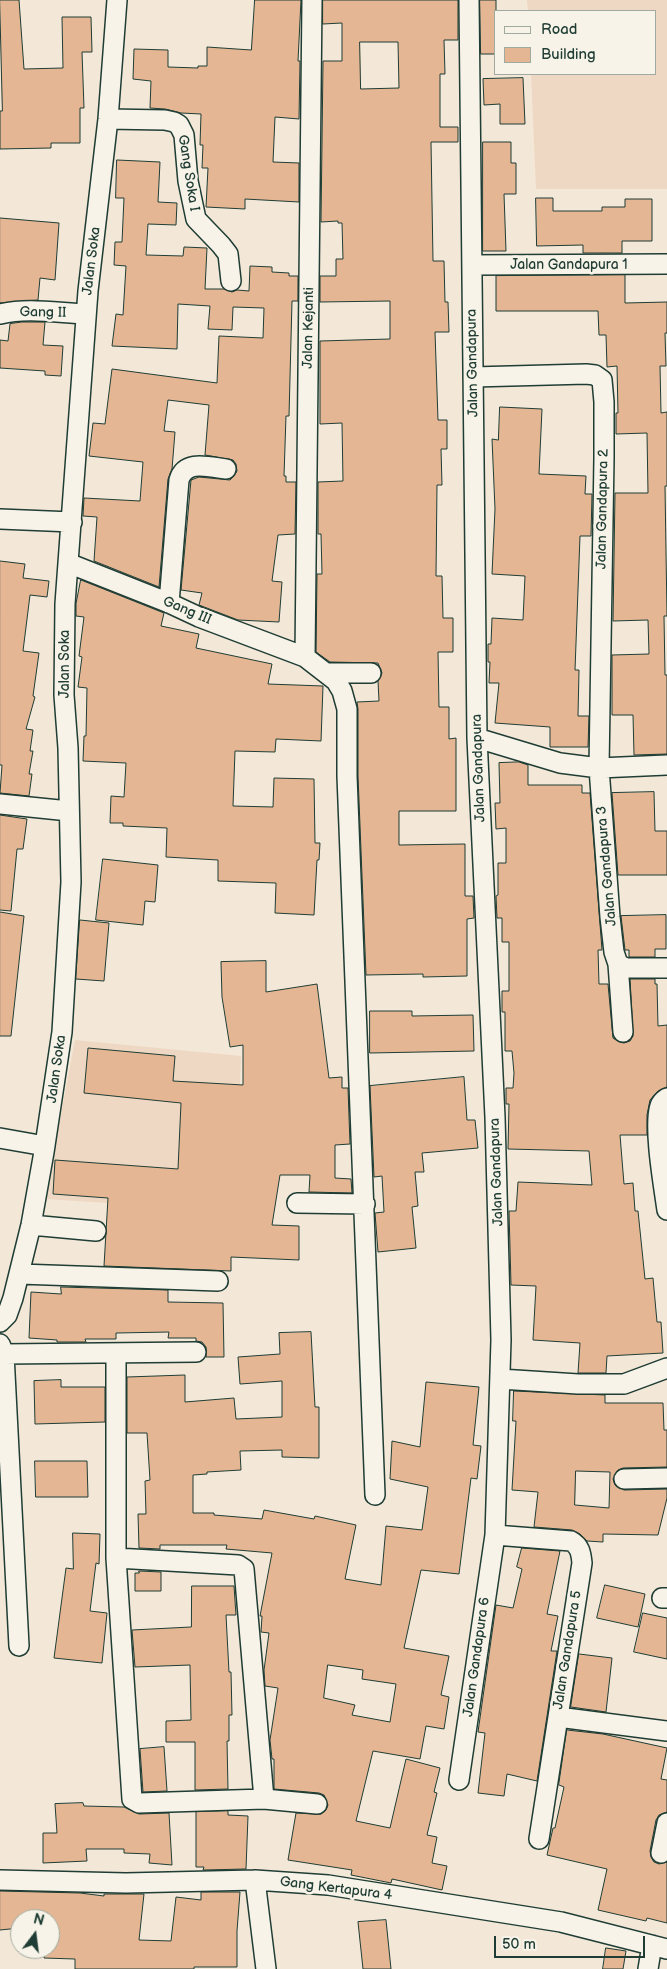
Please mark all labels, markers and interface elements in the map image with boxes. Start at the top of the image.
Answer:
legend [494,10,657,75]
text: Road [541,20,577,39]
text: Building [541,45,596,64]
street label: Gang Soka I [174,134,202,212]
street label: Jalan Soka [79,226,105,296]
street label: Jalan Gandapura 1 [510,257,628,273]
street label: Jalan Kejanti [300,287,318,369]
street label: Gang II [19,304,67,322]
street label: Jalan Gandapura [464,309,482,417]
street label: Jalan Gandapura 2 [594,449,612,569]
street label: Gang III [160,593,214,629]
street label: Jalan Soka [57,630,73,698]
street label: Jalan Gandapura [469,714,489,822]
street label: Jalan Gandapura 3 [593,805,621,927]
street label: Jalan Soka [44,1034,70,1104]
street label: Jalan Gandapura [487,1118,507,1226]
street label: Jalan Gandapura 5 [550,1589,586,1711]
street label: Jalan Gandapura 6 [460,1596,494,1718]
street label: Gang Kertapura 4 [279,1874,393,1904]
north arrow [10,1909,60,1959]
text: N [31,1910,46,1930]
scale bar [497,1926,648,1958]
text: 50 m [502,1935,536,1954]

